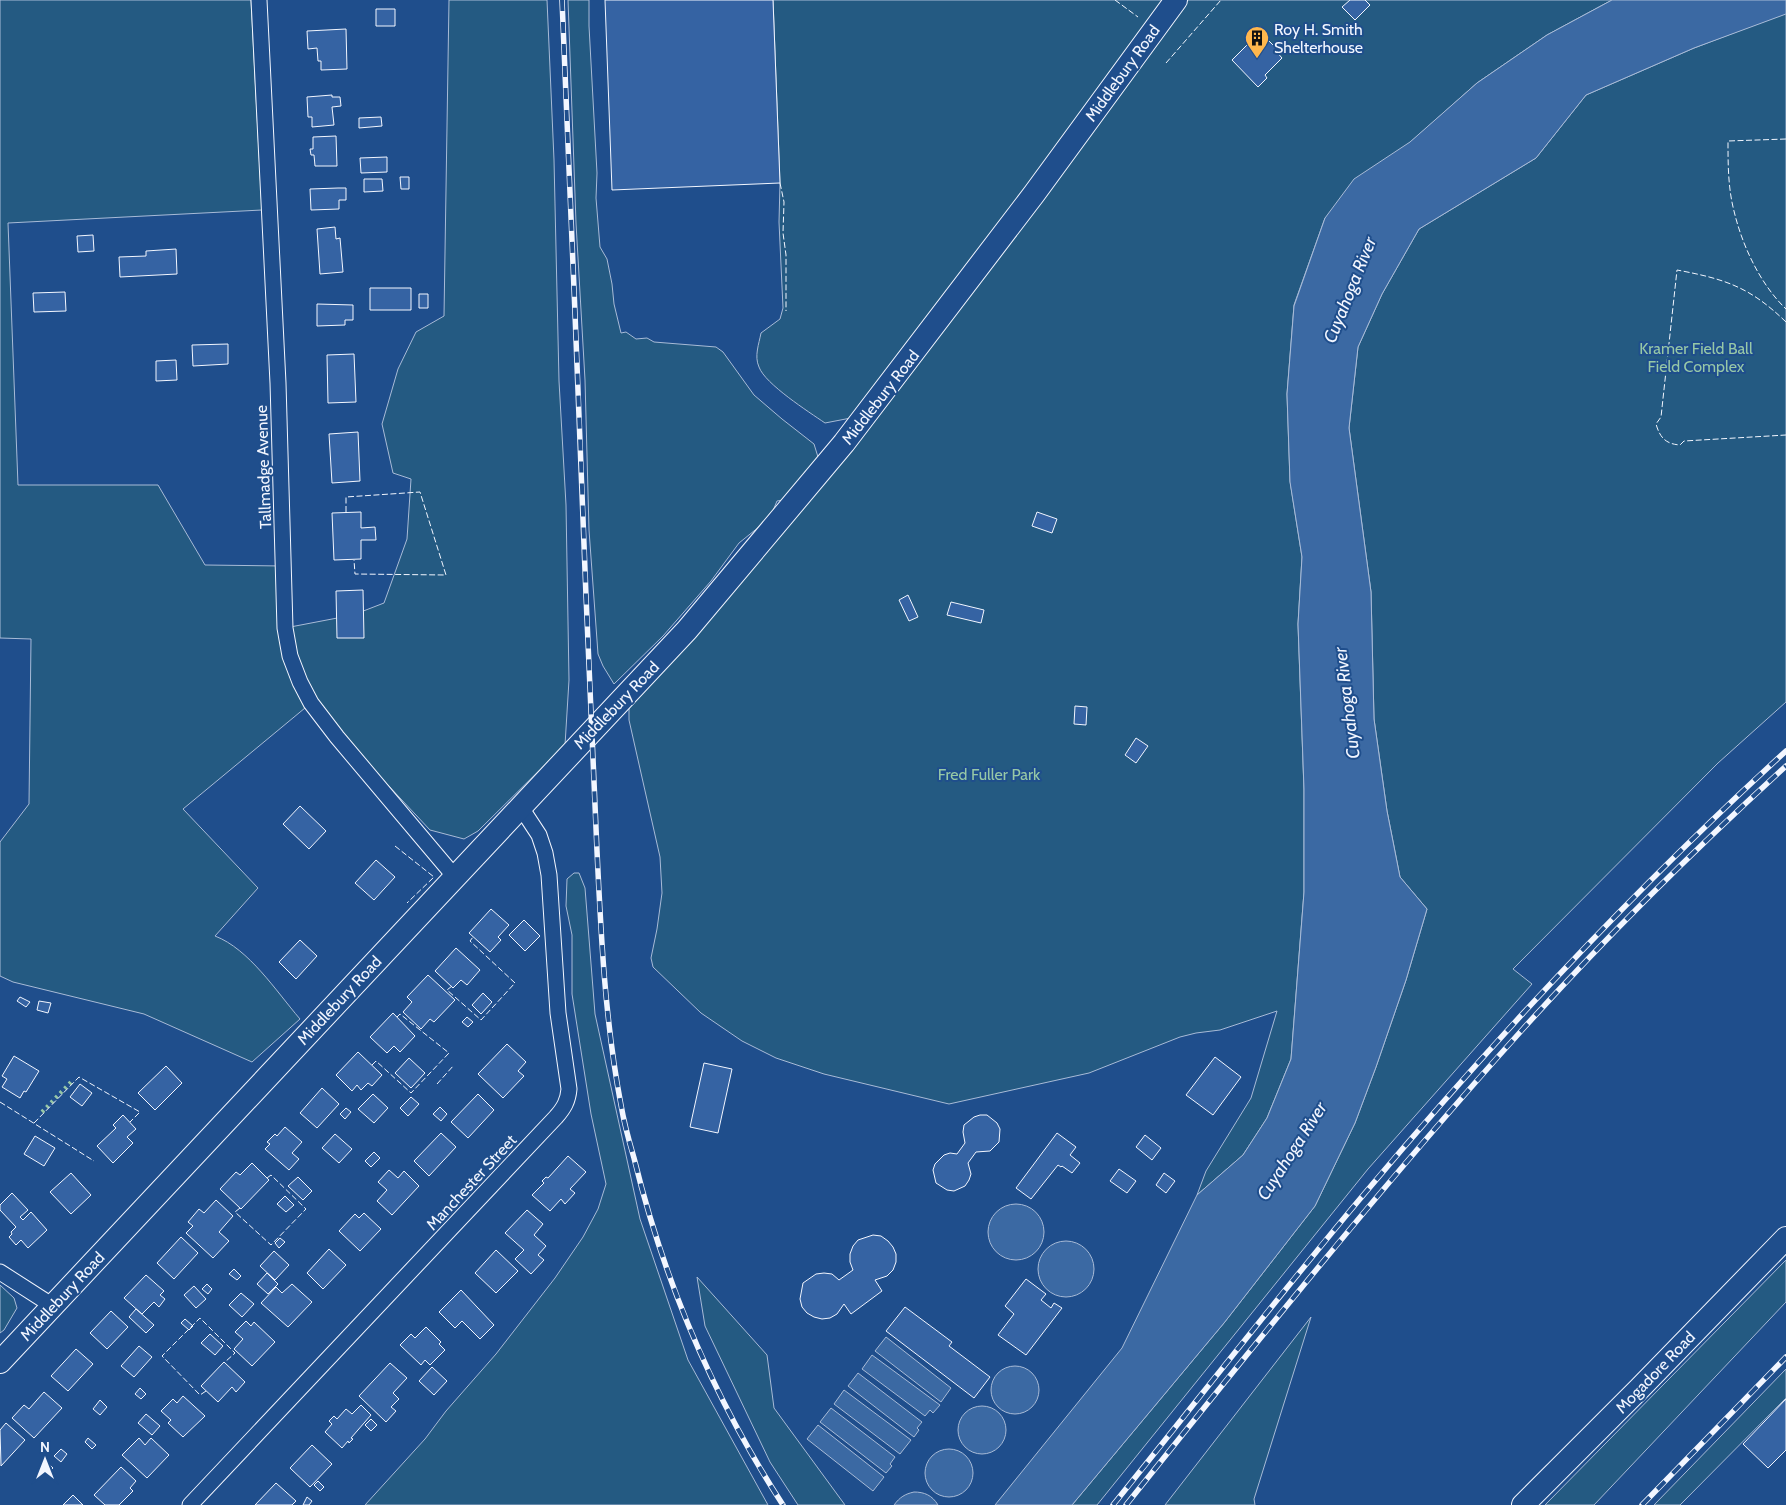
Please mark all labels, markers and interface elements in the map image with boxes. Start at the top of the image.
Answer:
place label: Roy H. Smith Shelterhouse [1274,20,1363,57]
street label: Middlebury Road [1081,21,1164,125]
building icon: Roy H. Smith Shelterhouse [1244,25,1270,59]
water label: Cuyahoga River [1319,232,1382,346]
park label: Kramer Field Ball Field Complex [1639,339,1753,376]
street label: Middlebury Road [838,346,923,448]
street label: Tallmadge Avenue [252,405,275,529]
water label: Cuyahoga River [1329,644,1365,760]
street label: Middlebury Road [570,658,663,753]
park label: Fred Fuller Park [938,765,1041,784]
street label: Middlebury Road [293,952,385,1049]
water label: Cuyahoga River [1252,1097,1333,1204]
street label: Manchester Street [422,1130,521,1234]
street label: Middlebury Road [16,1248,108,1345]
street label: Mogadore Road [1612,1328,1699,1417]
north arrow [20,1435,70,1485]
text: N [40,1438,50,1456]

